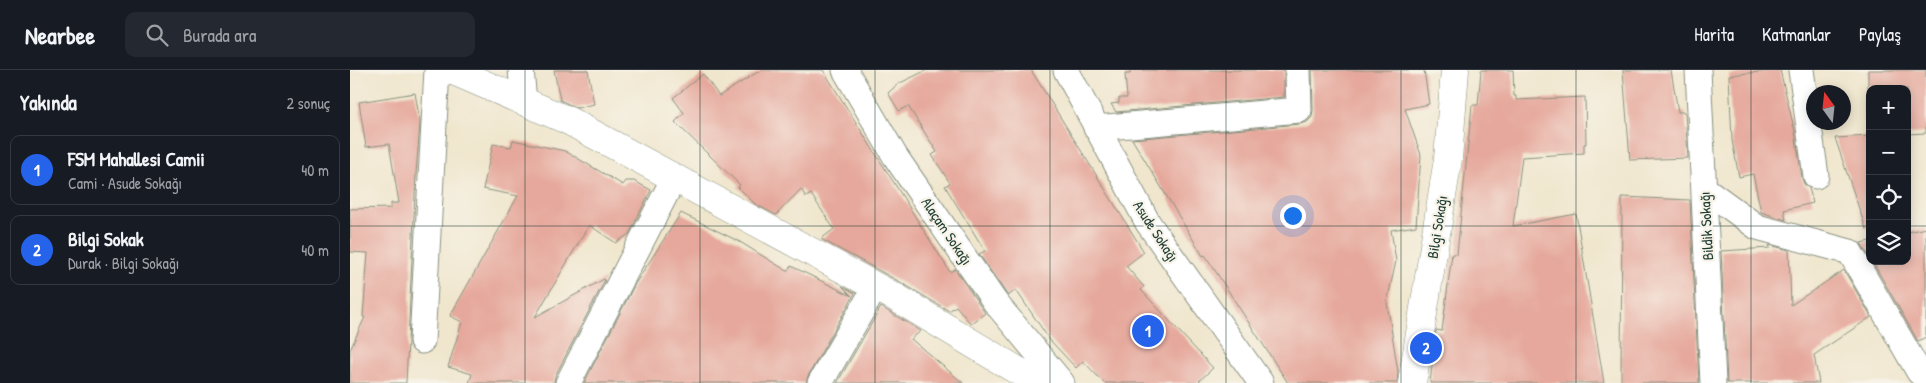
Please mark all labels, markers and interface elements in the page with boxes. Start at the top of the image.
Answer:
search box [125,12,475,57]
text: Nearbee [25,19,95,51]
icon: search [143,21,171,49]
text: Burada ara [183,22,256,48]
text: Harita [1694,22,1734,47]
text: Katmanlar [1762,22,1831,47]
text: Paylaş [1859,22,1901,47]
north arrow [1806,85,1851,130]
map controls [1866,85,1911,265]
button: + [1866,85,1911,130]
text: Yakında [20,88,77,117]
text: 2 sonuç [286,92,330,114]
button: − [1866,130,1911,175]
text: FSM Mahallesi Camii [68,146,205,172]
text: 1 [34,159,40,181]
text: 40 m [301,159,329,181]
text: Cami · Asude Sokağı [68,172,182,194]
button: locate [1866,175,1911,220]
street label: Bildik Sokağı [1694,191,1718,261]
street label: Alaçam Sokağı [917,193,977,269]
street label: Bilgi Sokağı [1422,194,1452,260]
street label: Asude Sokağı [1128,196,1184,266]
your location [1280,203,1306,229]
button: layers [1866,220,1911,265]
text: Bilgi Sokak [68,226,144,252]
text: 2 [33,239,41,261]
text: 40 m [301,239,329,261]
text: Durak · Bilgi Sokağı [68,252,179,274]
pin: 1 [1132,312,1164,350]
pin: 2 [1410,329,1442,367]

